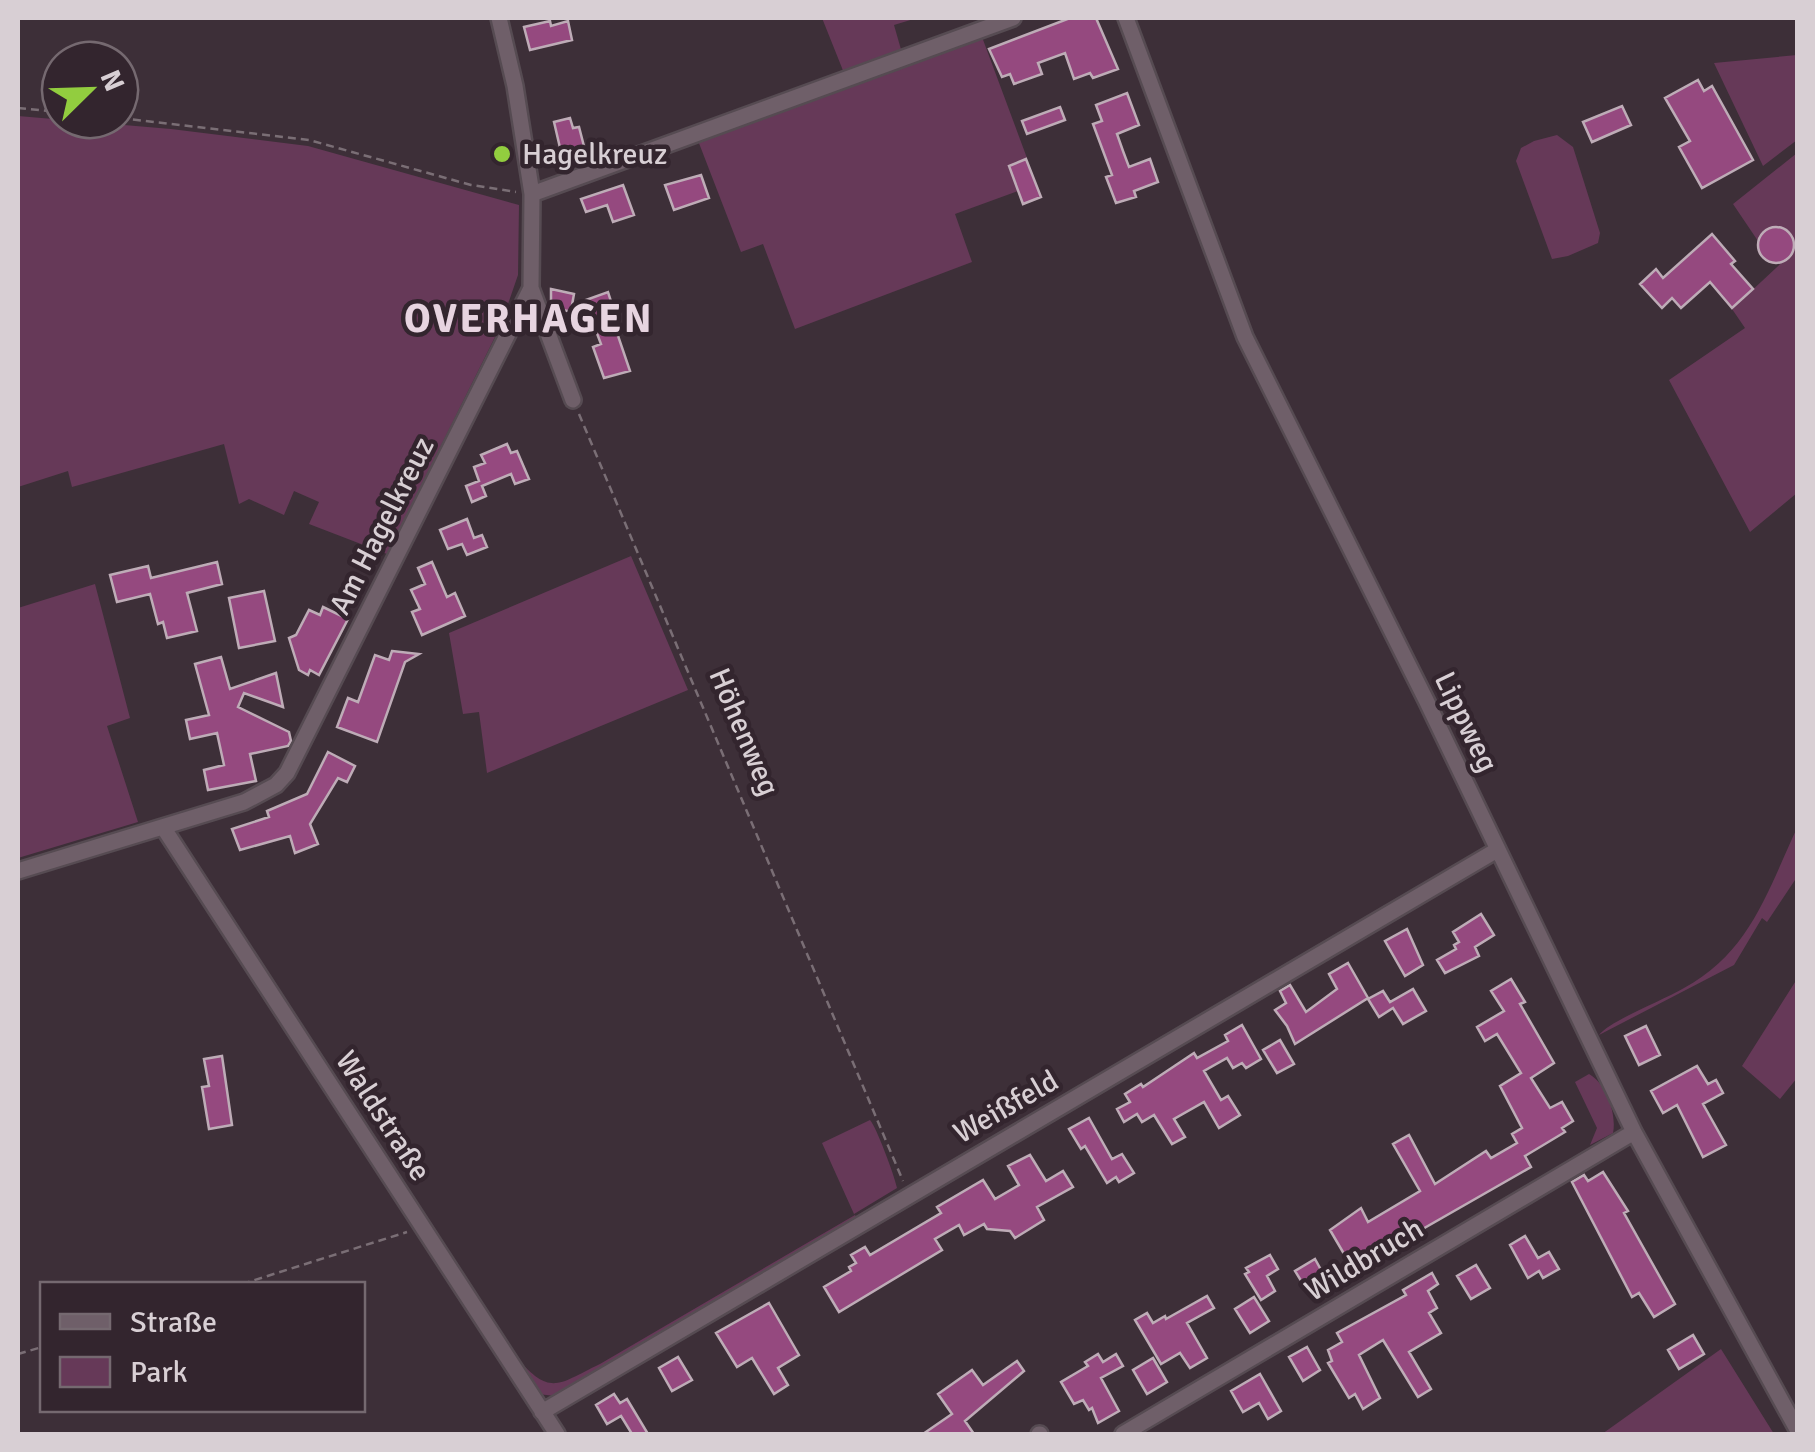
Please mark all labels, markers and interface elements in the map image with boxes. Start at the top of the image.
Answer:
north arrow [40,40,140,140]
text: N [93,65,132,96]
place label: Hagelkreuz [522,136,667,173]
marker: Hagelkreuz [491,143,513,165]
district label: OVERHAGEN [404,294,654,344]
street label: Am Hagelkreuz [321,431,443,621]
street label: Höhenweg [701,663,787,801]
street label: Lippweg [1426,666,1506,778]
street label: Waldstraße [327,1044,439,1188]
street label: Weißfeld [947,1062,1065,1152]
street label: Wildbruch [1298,1210,1430,1310]
legend [40,1282,365,1412]
text: Straße [130,1304,217,1341]
text: Park [130,1354,188,1391]

